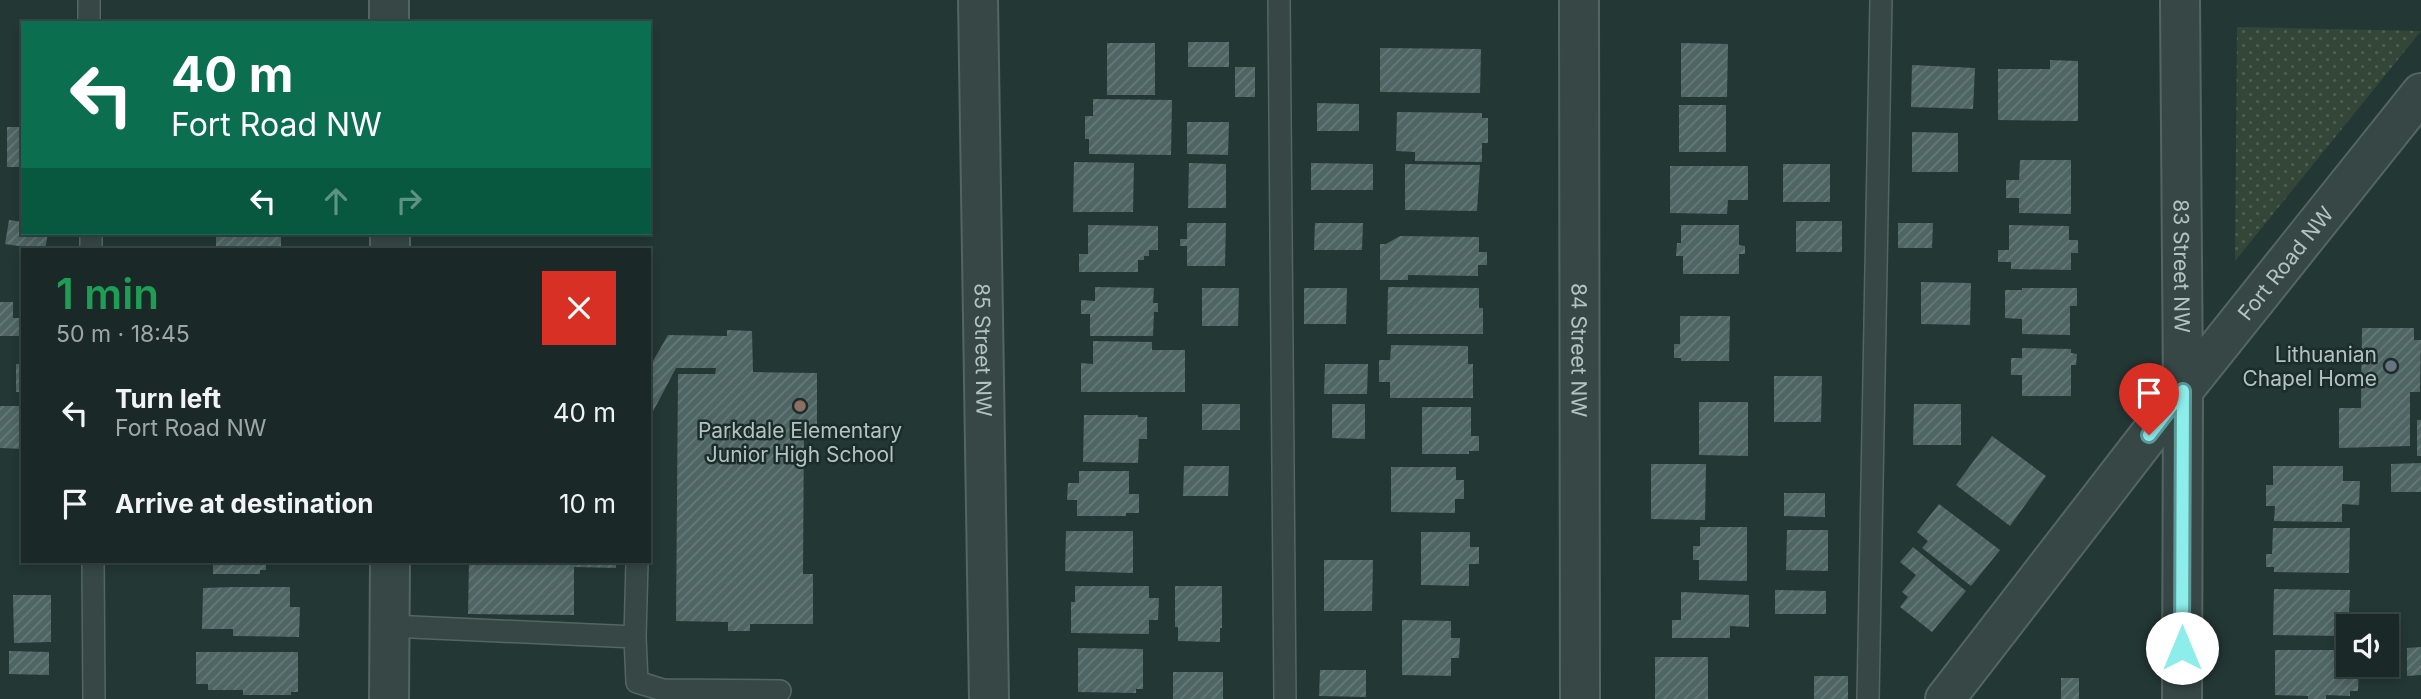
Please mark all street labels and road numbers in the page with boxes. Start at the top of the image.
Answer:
street label: 83 Street NW [2169,199,2195,333]
street label: Fort Road NW [2232,201,2338,325]
street label: 85 Street NW [970,283,997,417]
street label: 84 Street NW [1567,283,1592,417]

